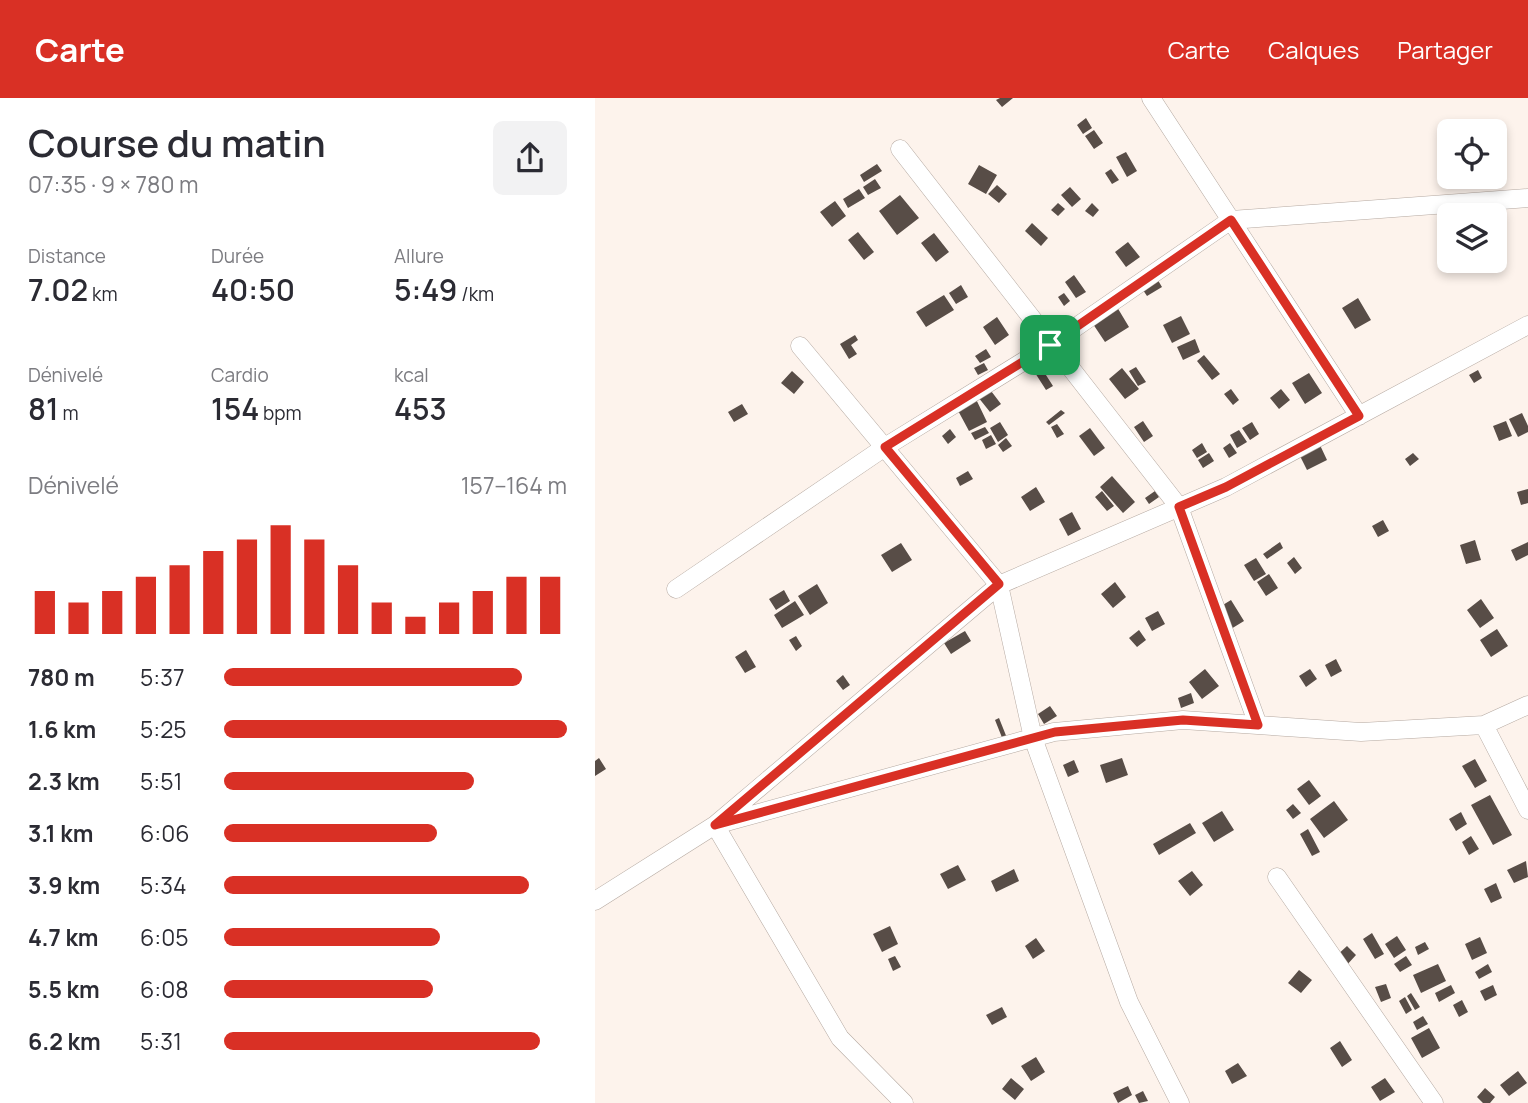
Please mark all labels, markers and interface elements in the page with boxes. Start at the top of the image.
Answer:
text: Carte [35,27,125,72]
text: Carte [1168,33,1230,66]
text: Calques [1268,33,1359,66]
text: Partager [1397,33,1493,66]
text: Course du matin [28,116,326,168]
map controls [1437,119,1507,273]
button: locate [1437,119,1507,189]
button: share [493,121,567,195]
text: 07:35 · 9 × 780 m [28,168,199,200]
button: layers [1437,203,1507,273]
text: Distance [28,243,106,269]
text: Durée [211,243,264,269]
text: Allure [394,243,444,269]
text: 7.02 [28,269,88,310]
text: 40:50 [211,269,295,310]
text: 5:49 [394,269,457,310]
text: km [88,281,118,307]
text: /km [457,281,494,307]
pin [1020,315,1080,375]
icon: arrive [1031,326,1069,364]
text: Dénivelé [28,362,103,388]
text: Cardio [211,362,269,388]
text: kcal [394,362,429,388]
text: 81 [28,388,59,429]
text: 154 [211,388,259,429]
text: 453 [394,388,447,429]
text: m [59,400,79,426]
text: bpm [259,400,302,426]
text: Dénivelé [28,469,119,501]
text: 157–164 m [461,469,567,501]
text: 780 m [28,661,95,693]
text: 5:37 [140,661,184,693]
text: 1.6 km [28,713,96,745]
text: 5:25 [140,713,187,745]
text: 2.3 km [28,765,100,797]
text: 5:51 [140,765,182,797]
text: 3.1 km [28,817,93,849]
text: 6:06 [140,817,189,849]
text: 3.9 km [28,869,100,901]
text: 5:34 [140,869,186,901]
text: 4.7 km [28,921,98,953]
text: 6:05 [140,921,188,953]
text: 5.5 km [28,973,100,1005]
text: 6:08 [140,973,189,1005]
text: 6.2 km [28,1025,101,1057]
text: 5:31 [140,1025,182,1057]

